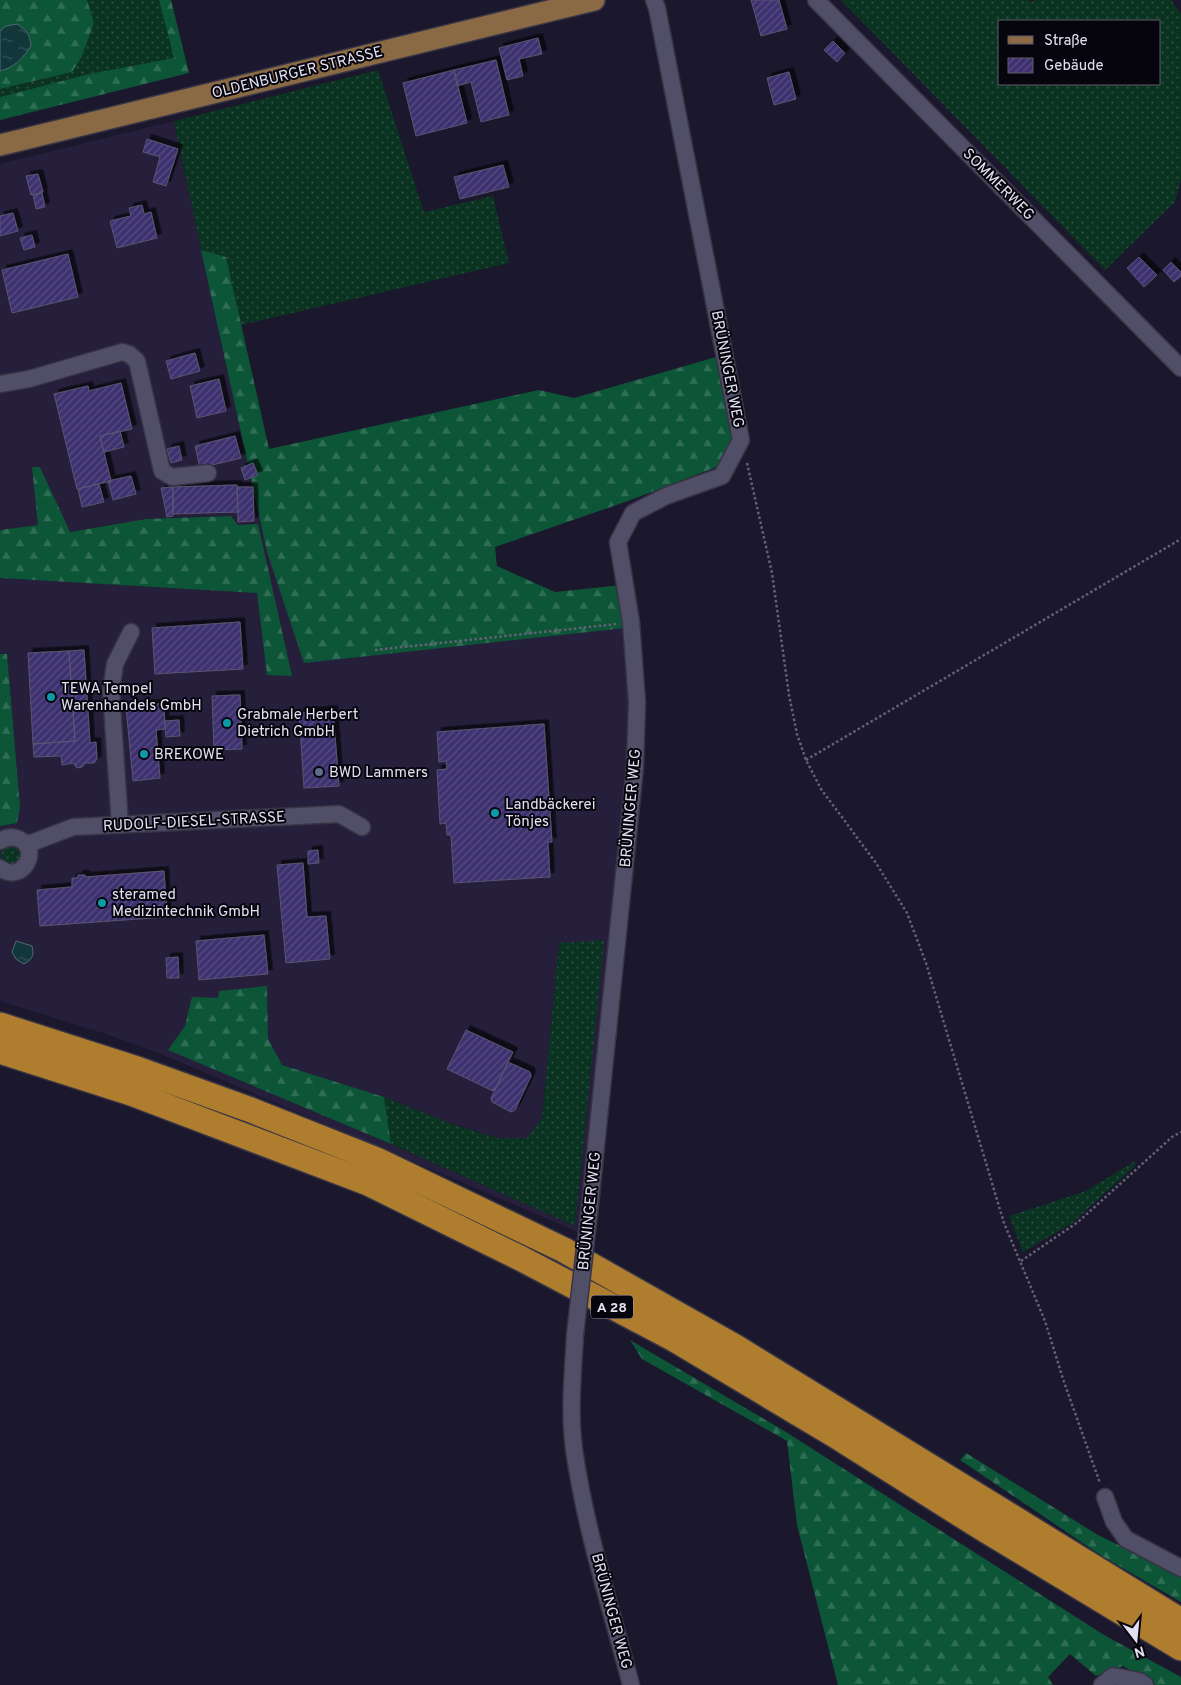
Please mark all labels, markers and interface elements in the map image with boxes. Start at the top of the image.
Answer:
legend [998,20,1161,85]
text: Straße [1044,32,1088,51]
street label: OLDENBURGER STRASSE [210,43,385,104]
text: Gebäude [1044,57,1104,76]
street label: SOMMERWEG [958,145,1038,225]
street label: BRÜNINGER WEG [706,309,748,430]
place label: TEWA Tempel Warenhandels GmbH [61,680,202,716]
marker: TEWA Tempel Warenhandels GmbH [45,691,57,703]
place label: Grabmale Herbert Dietrich GmbH [237,706,358,742]
marker: Grabmale Herbert Dietrich GmbH [221,717,233,729]
place label: BREKOWE [154,746,224,765]
marker: BREKOWE [138,748,150,760]
street label: BRÜNINGER WEG [616,748,646,868]
place label: BWD Lammers [329,764,428,783]
marker: BWD Lammers [313,766,325,778]
place label: Landbäckerei Tönjes [505,796,595,832]
marker: Landbäckerei Tönjes [489,807,501,819]
street label: RUDOLF-DIESEL-STRASSE [103,808,286,837]
place label: steramed Medizintechnik GmbH [112,886,260,922]
marker: steramed Medizintechnik GmbH [96,897,108,909]
street label: BRÜNINGER WEG [574,1151,606,1271]
road number: A 28 [591,1295,633,1318]
street label: BRÜNINGER WEG [586,1551,636,1671]
north arrow [1111,1615,1161,1665]
text: N [1132,1641,1146,1661]

